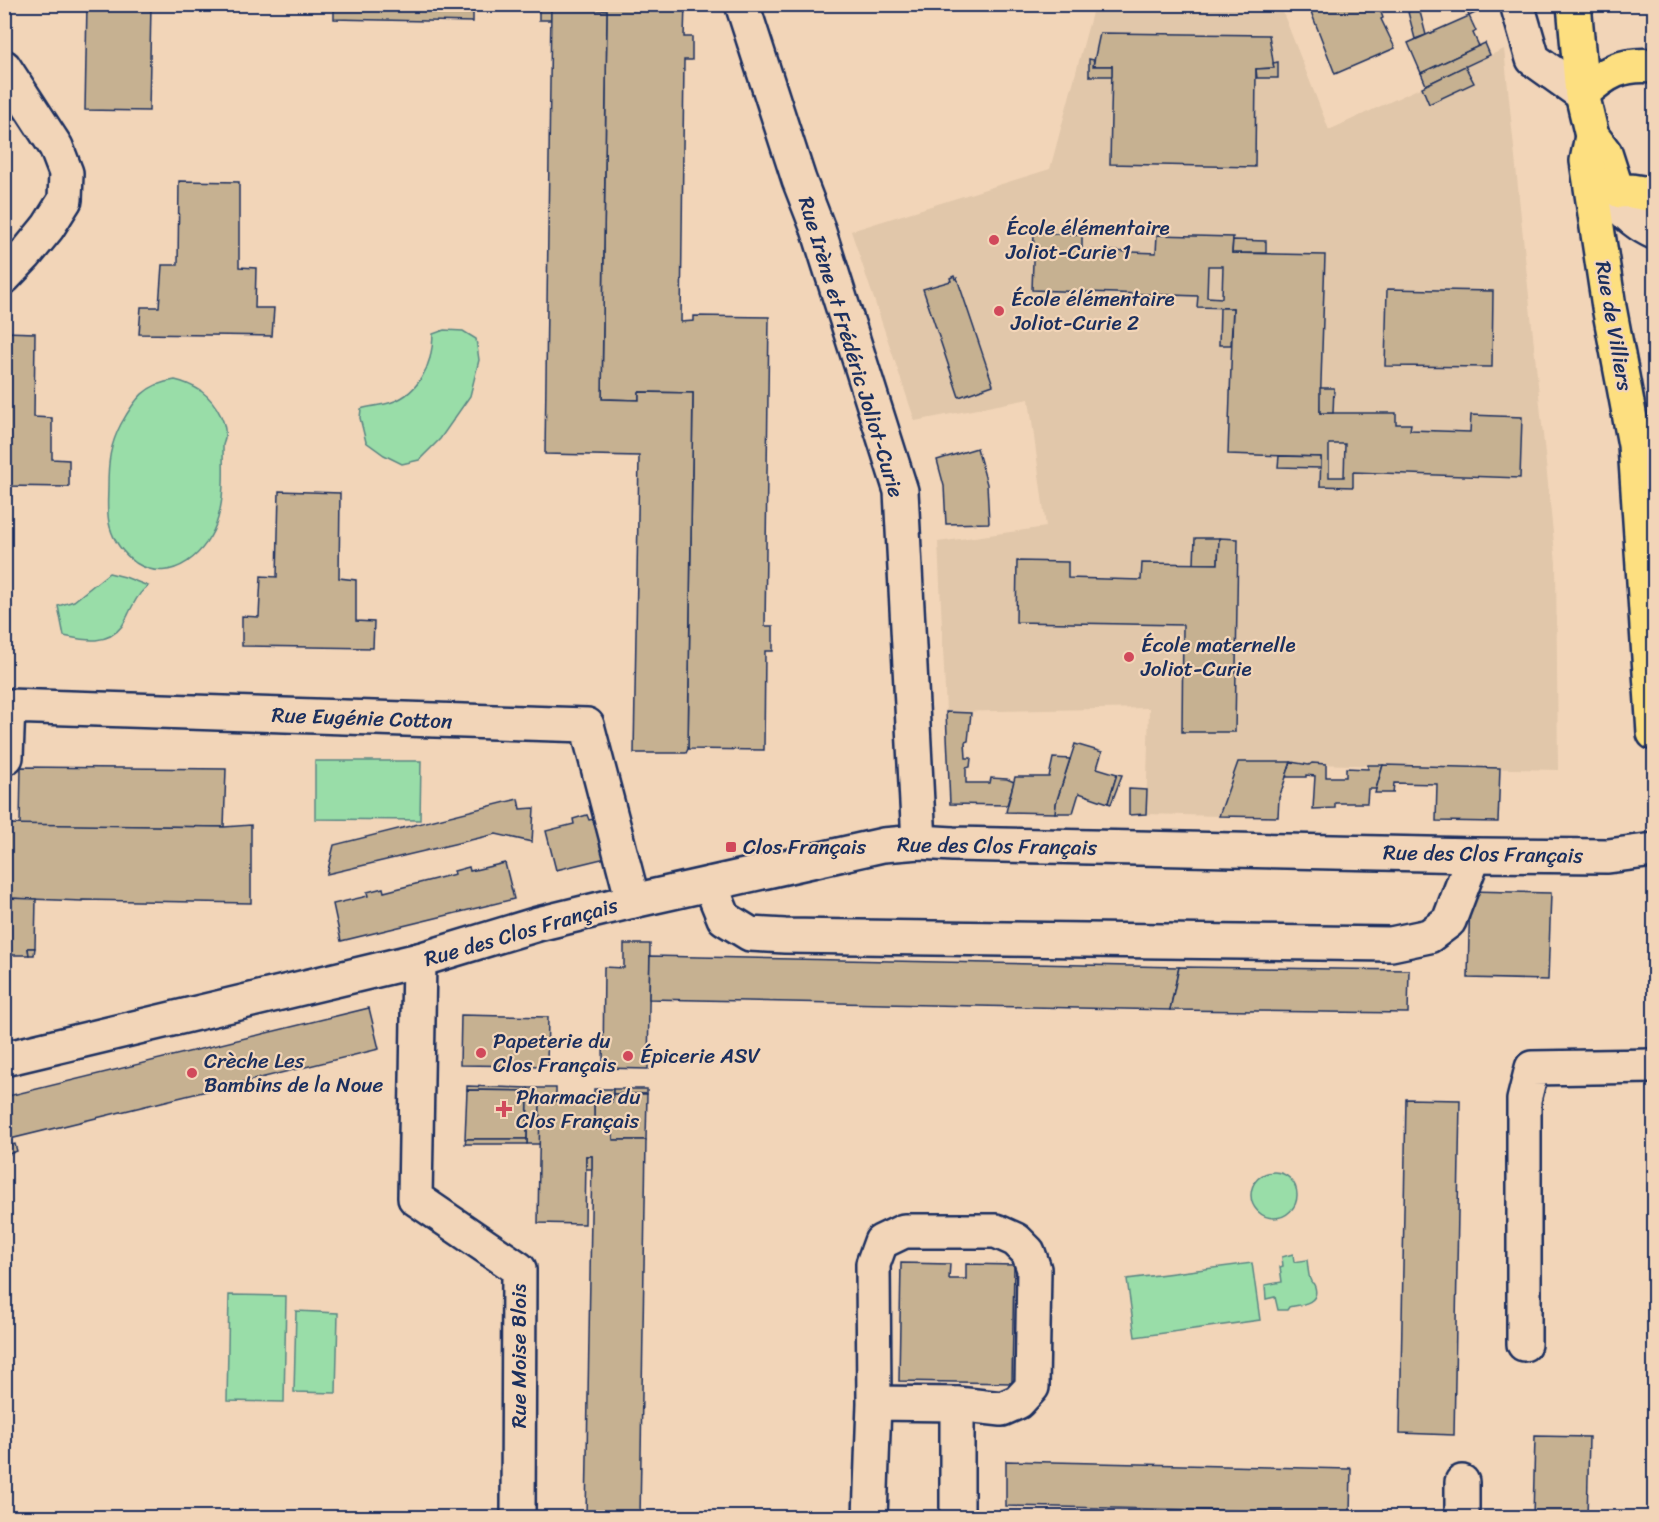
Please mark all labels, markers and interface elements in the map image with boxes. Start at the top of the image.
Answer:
street label: Rue Irène et Frédéric Joliot-Curie [787,192,915,503]
place label: École élémentaire Joliot-Curie 1 [1005,209,1170,271]
marker: École élémentaire Joliot-Curie 1 [987,233,1001,247]
street label: Rue de Villiers [1584,258,1644,394]
place label: École élémentaire Joliot-Curie 2 [1010,280,1175,342]
marker: École élémentaire Joliot-Curie 2 [992,304,1006,318]
place label: École maternelle Joliot-Curie [1140,626,1296,688]
marker: École maternelle Joliot-Curie [1122,650,1136,664]
street label: Rue Eugénie Cotton [271,696,453,740]
street label: Rue des Clos Français [897,825,1098,867]
place label: Clos Français [743,828,867,866]
street label: Rue des Clos Français [1383,833,1584,875]
marker: Clos Français [724,840,738,854]
street label: Rue des Clos Français [420,886,623,978]
place label: Papeterie du Clos Français [493,1022,617,1084]
place label: Épicerie ASV [640,1037,761,1075]
place label: Crèche Les Bambins de la Noue [204,1042,384,1104]
marker: Papeterie du Clos Français [474,1046,488,1060]
marker: Épicerie ASV [621,1049,635,1063]
marker: Crèche Les Bambins de la Noue [185,1066,199,1080]
place label: Pharmacie du Clos Français [516,1078,641,1140]
marker: Pharmacie du Clos Français [497,1102,511,1116]
street label: Rue Moise Blois [500,1283,538,1428]

